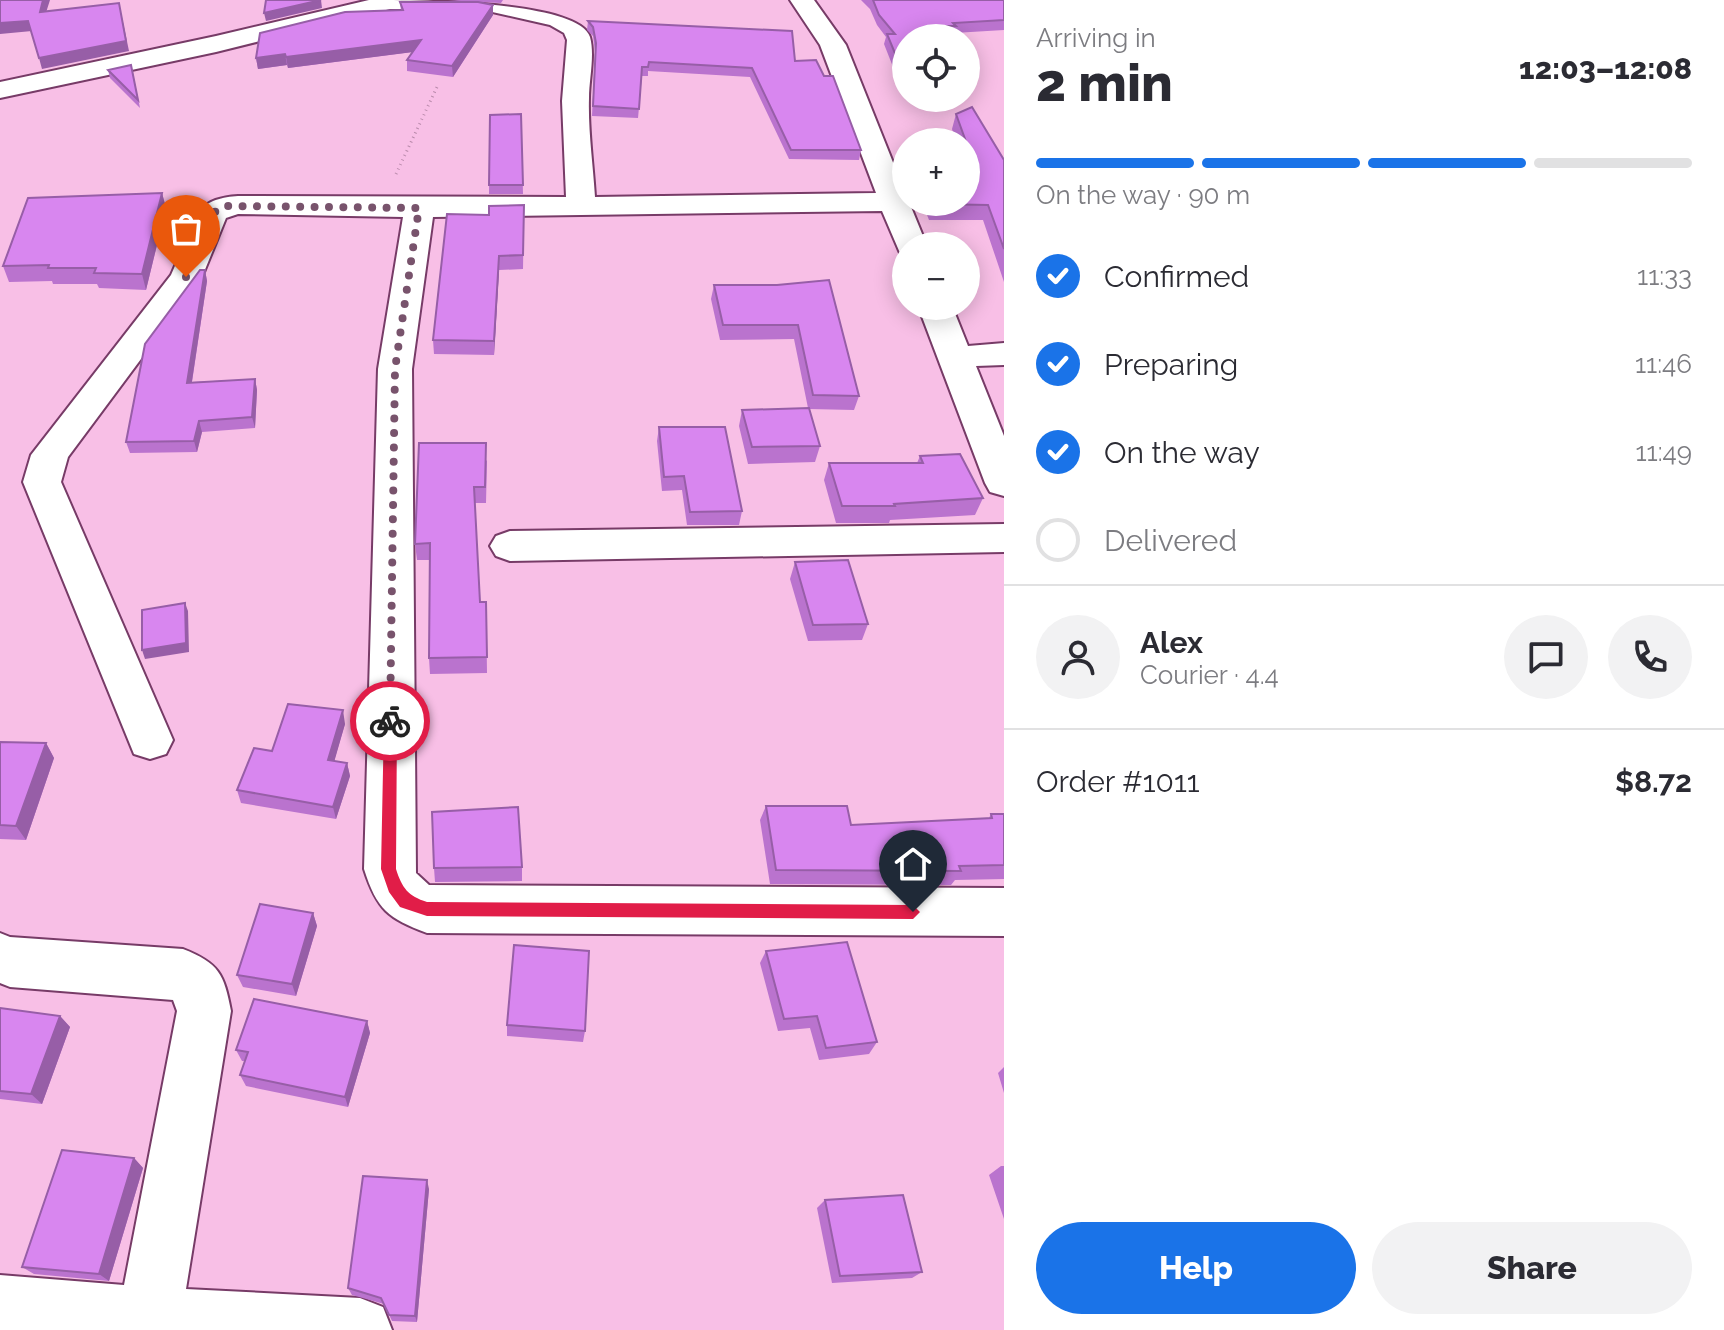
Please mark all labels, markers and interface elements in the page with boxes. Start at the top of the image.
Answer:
text: Arriving in [1036,23,1156,53]
map controls [892,24,980,320]
button: locate [892,24,980,112]
text: 12:03–12:08 [1519,51,1692,86]
text: 2 min [1036,52,1173,113]
button: + [892,128,980,216]
text: On the way · 90 m [1036,180,1250,210]
pin [152,195,220,277]
icon: bag [164,207,208,251]
button: − [892,232,980,320]
icon: check [1036,254,1080,298]
text: Confirmed [1104,259,1249,294]
text: 11:33 [1637,261,1692,291]
icon: check [1036,342,1080,386]
text: Preparing [1104,347,1238,382]
text: 11:46 [1635,349,1692,379]
icon: check [1036,430,1080,474]
text: On the way [1104,435,1260,470]
text: 11:49 [1635,437,1692,467]
text: Delivered [1104,523,1237,558]
button: person [1036,615,1120,699]
button: chat [1504,615,1588,699]
button: phone [1608,615,1692,699]
text: Alex [1140,625,1203,660]
text: Courier · 4.4 [1140,660,1279,690]
courier [350,681,430,761]
icon: bike [368,699,412,743]
text: Order #1011 [1036,764,1200,799]
text: $8.72 [1615,764,1692,799]
pin [879,830,947,912]
icon: home [891,842,935,886]
button: Help [1036,1222,1356,1314]
button: Share [1372,1222,1692,1314]

